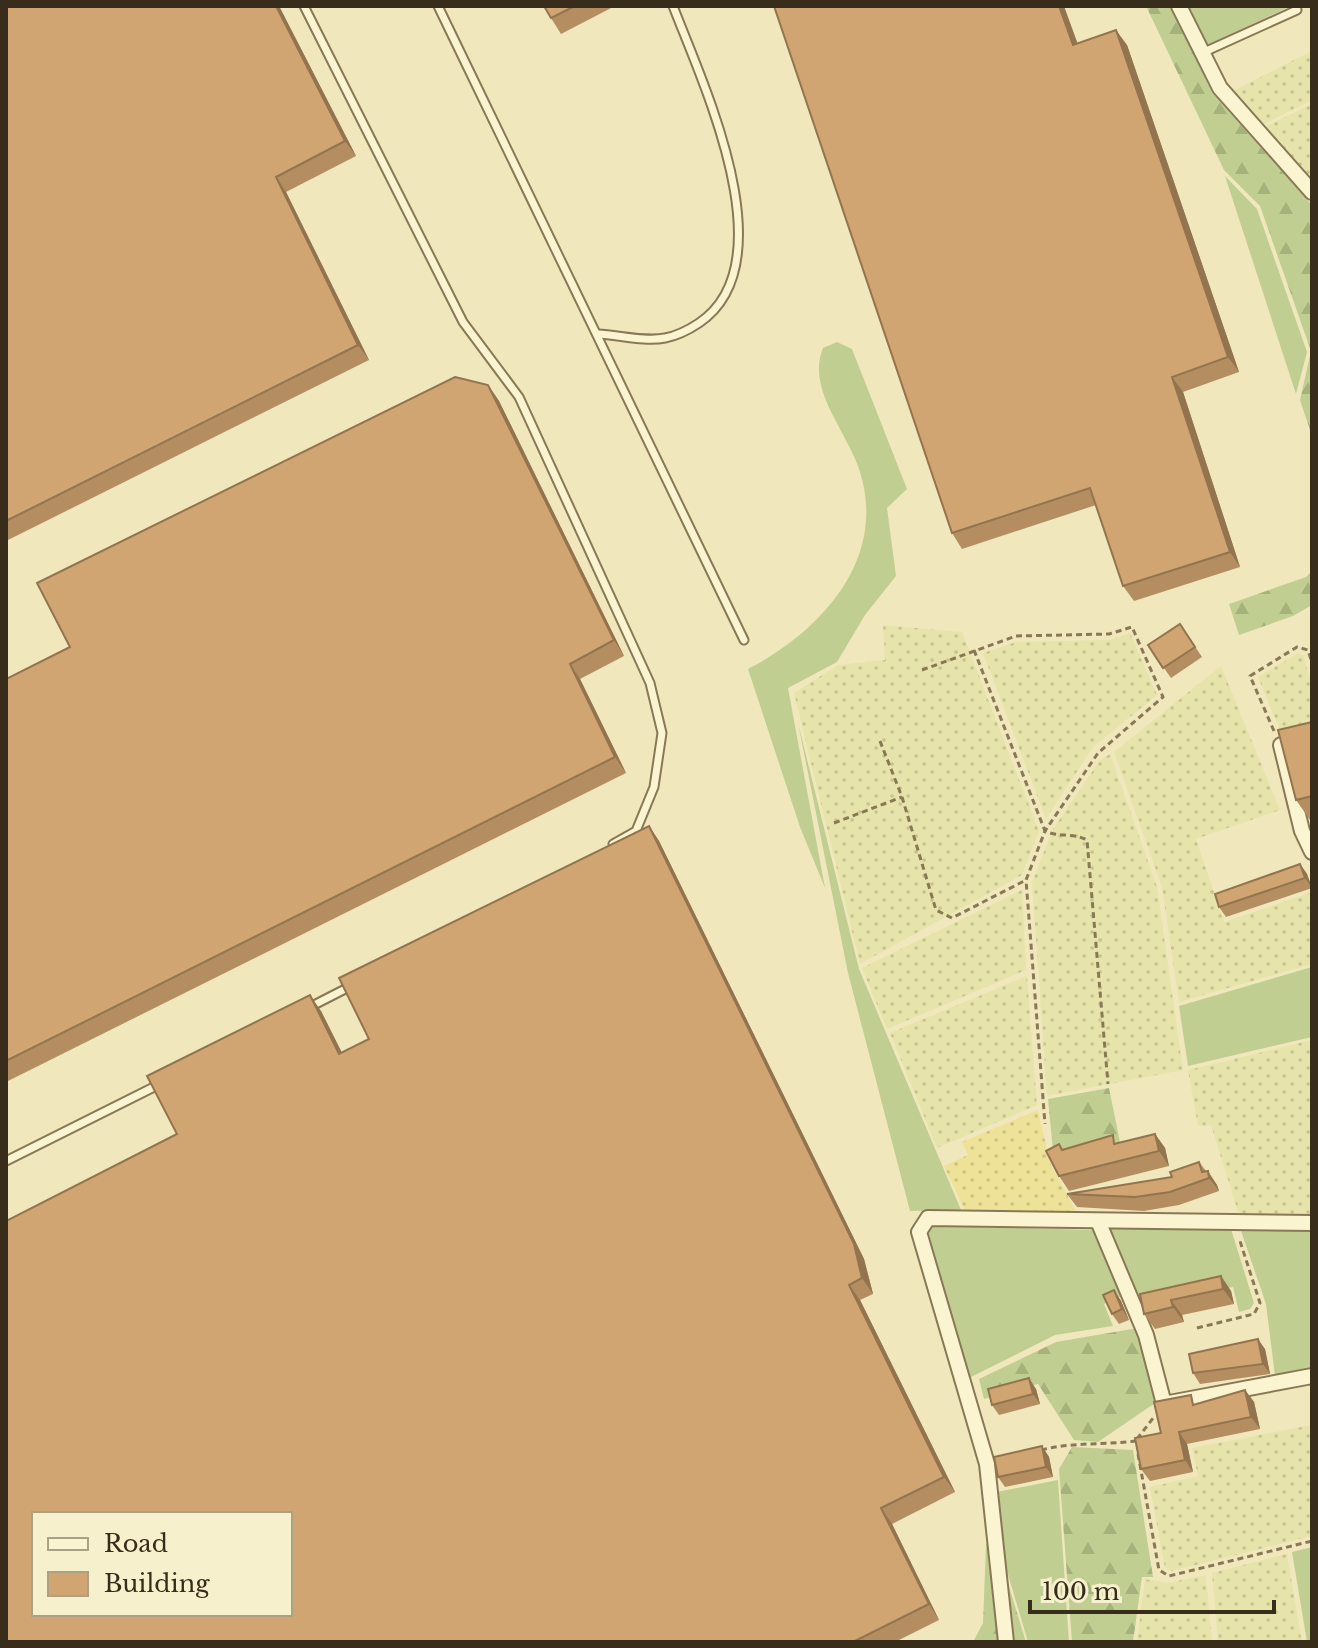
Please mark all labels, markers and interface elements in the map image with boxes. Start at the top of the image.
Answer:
legend [32,1512,292,1616]
text: Road [104,1529,168,1558]
scale bar [1030,1564,1274,1614]
text: Building [104,1569,210,1598]
text: 100 m [1042,1577,1120,1606]

